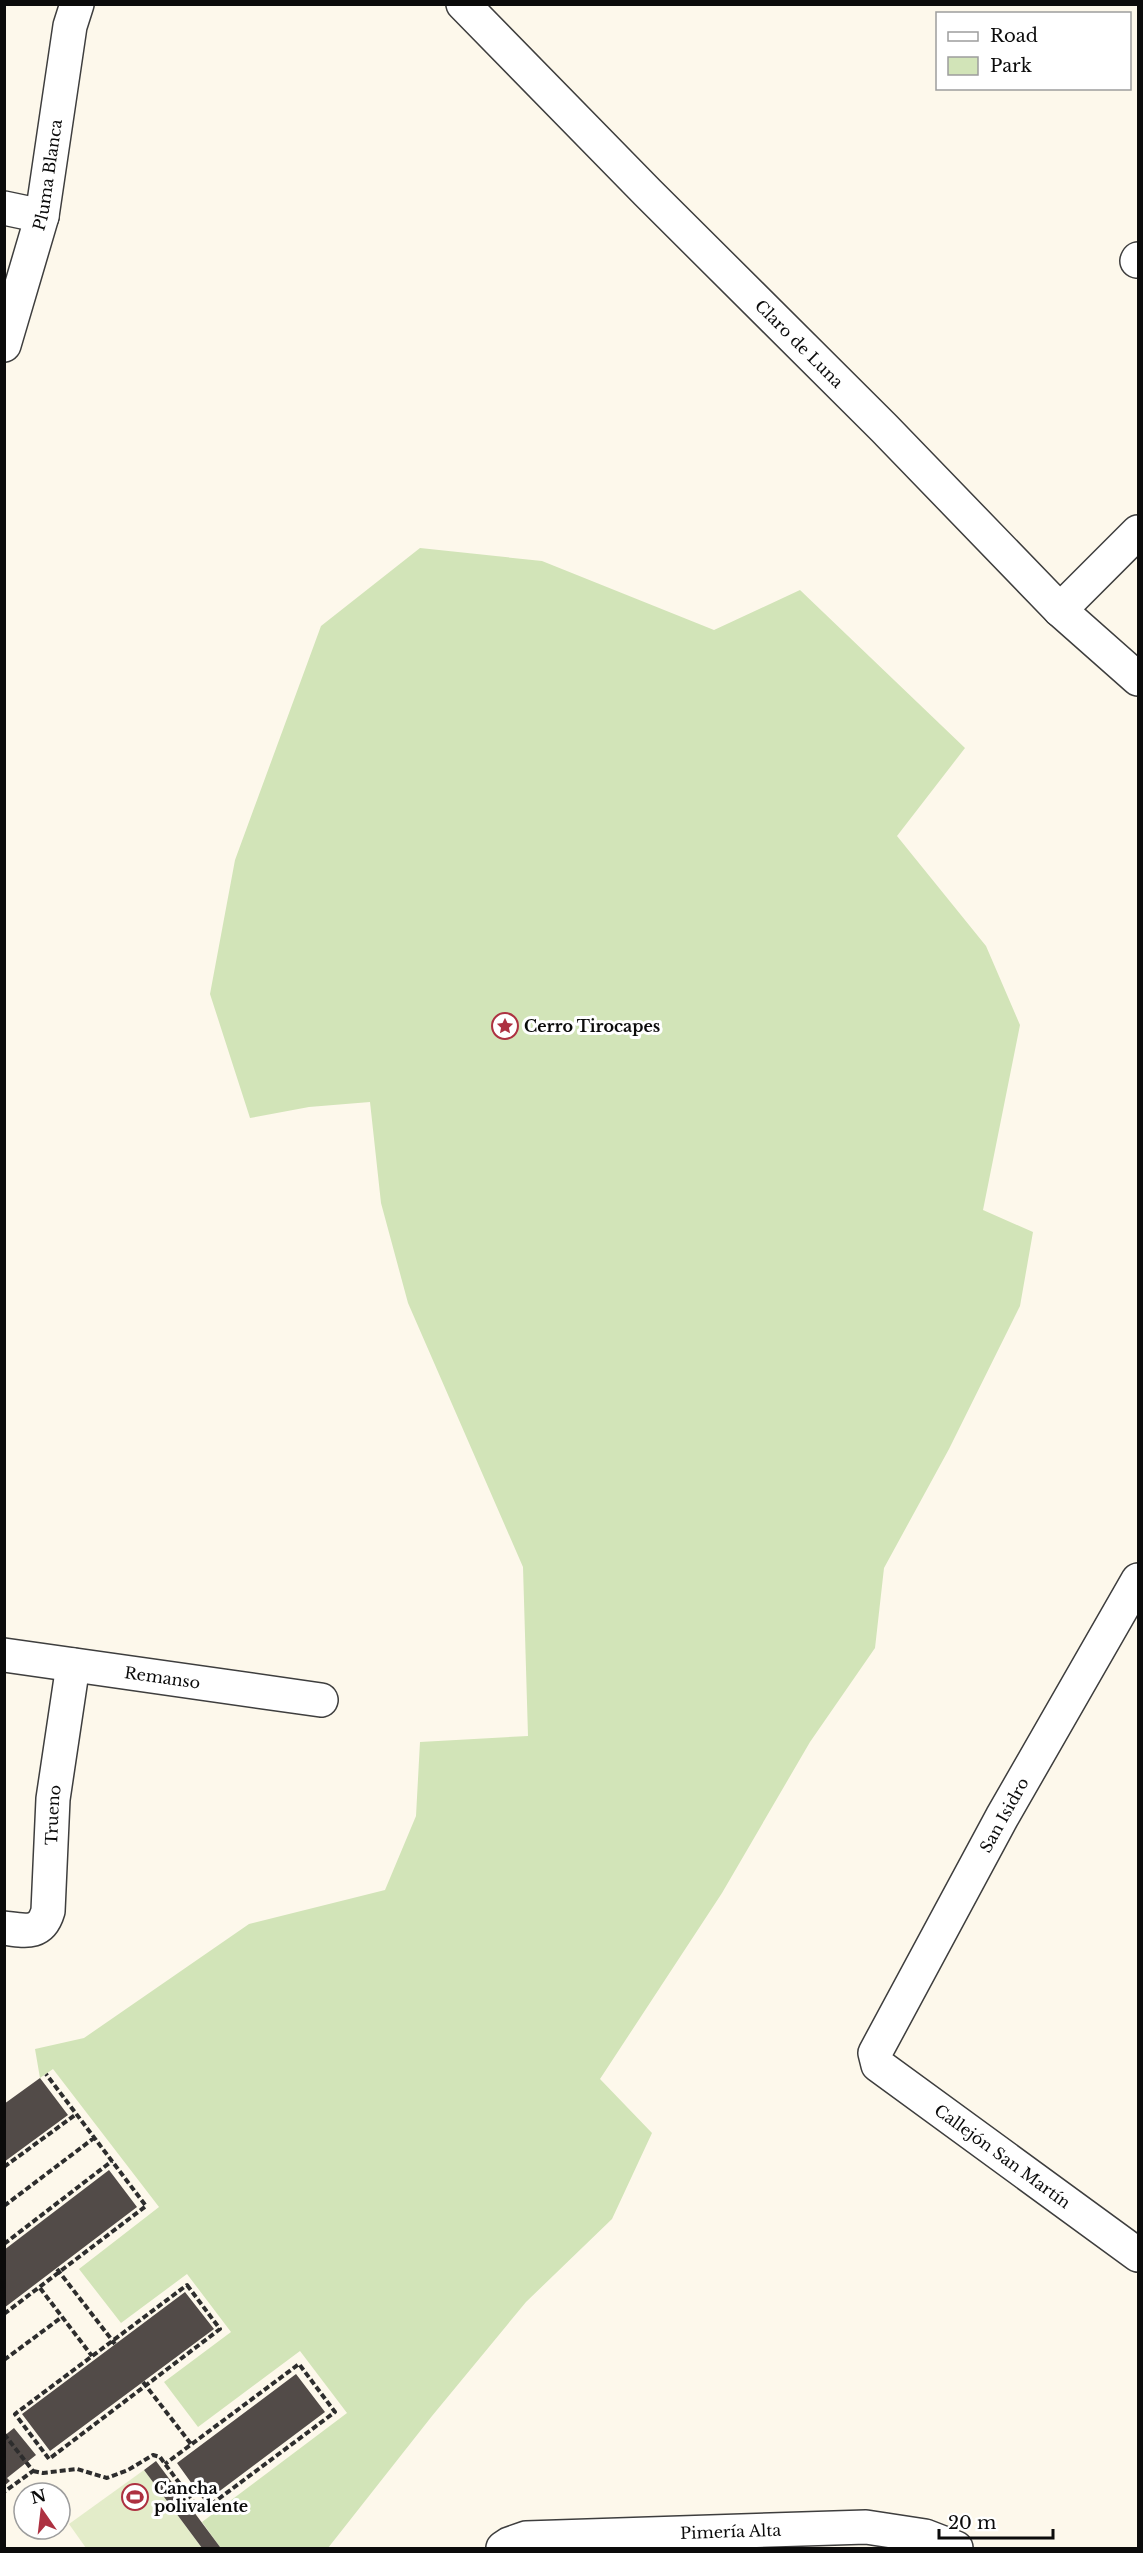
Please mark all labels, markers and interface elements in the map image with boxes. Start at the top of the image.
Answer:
legend [936,12,1131,90]
text: Road [990,25,1038,47]
text: Park [990,55,1032,77]
street label: Pluma Blanca [28,118,66,233]
street label: Claro de Luna [751,296,848,392]
place icon: Cerro Tirocapes [490,1011,520,1041]
place label: Cerro Tirocapes [524,1016,660,1036]
street label: Remanso [123,1662,202,1693]
street label: San Isidro [975,1774,1033,1856]
street label: Trueno [41,1783,65,1846]
street label: Callejón San Martín [931,2100,1075,2212]
place label: Cancha polivalente [154,2478,248,2516]
north arrow [12,2481,72,2541]
sports icon: Cancha polivalente [120,2482,150,2512]
text: N [29,2485,48,2508]
scale bar [939,2502,1053,2540]
text: 20 m [948,2512,996,2534]
street label: Pimería Alta [680,2520,782,2543]

